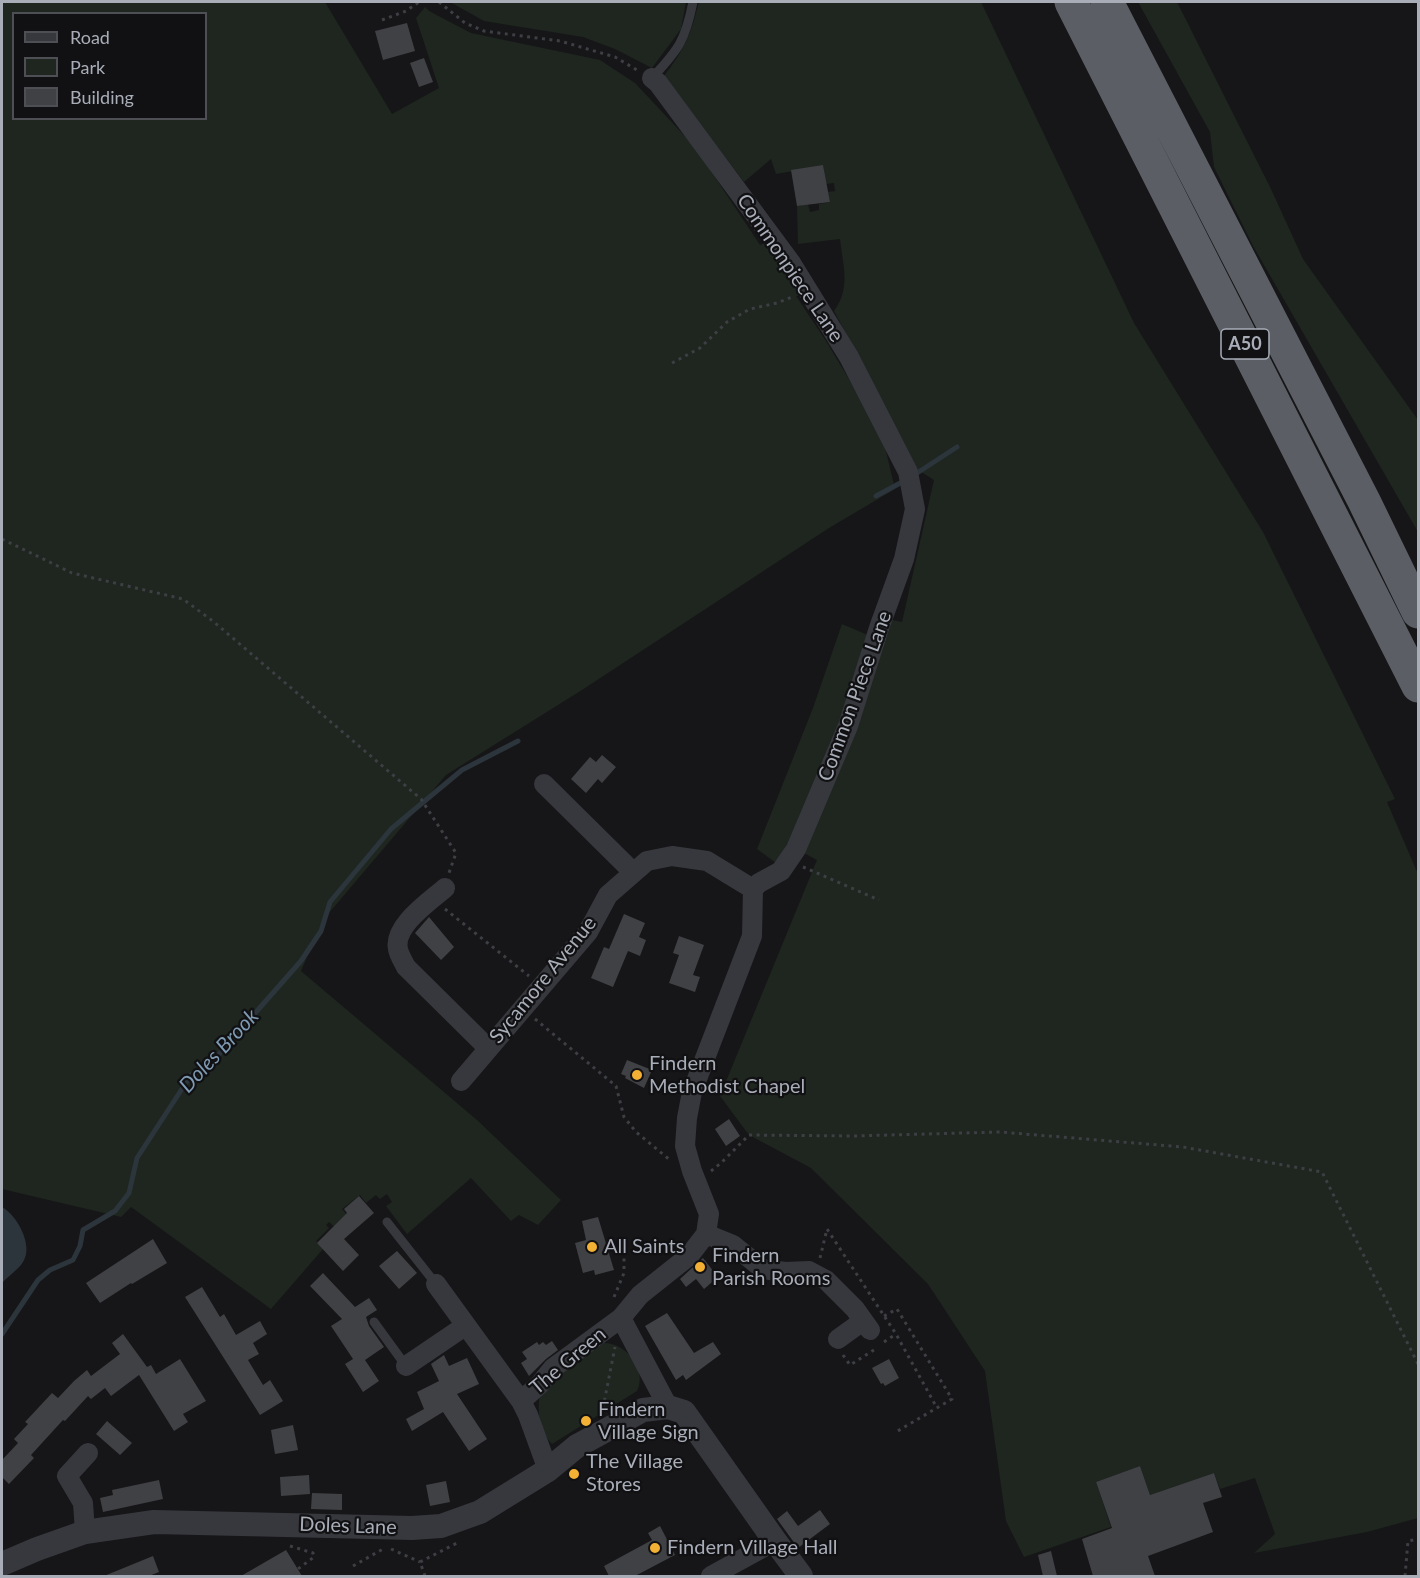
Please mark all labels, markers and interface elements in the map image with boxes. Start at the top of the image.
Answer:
legend [12,12,207,120]
text: Road [70,26,110,48]
text: Park [70,56,105,78]
text: Building [70,86,134,108]
street label: Commonpiece Lane [732,189,848,347]
road number: A50 [1221,329,1269,359]
street label: Common Piece Lane [813,608,897,784]
street label: Sycamore Avenue [484,912,602,1048]
water label: Doles Brook [174,1004,264,1098]
place label: Findern Methodist Chapel [649,1052,805,1099]
marker: Findern Methodist Chapel [630,1068,644,1082]
place label: All Saints [604,1235,684,1259]
marker: All Saints [585,1240,599,1254]
place label: Findern Parish Rooms [712,1244,830,1291]
marker: Findern Parish Rooms [693,1260,707,1274]
street label: The Green [525,1322,611,1400]
place label: Findern Village Sign [598,1398,699,1445]
marker: Findern Village Sign [579,1414,593,1428]
place label: The Village Stores [586,1450,683,1497]
marker: The Village Stores [567,1467,581,1481]
street label: Doles Lane [299,1512,397,1540]
place label: Findern Village Hall [667,1536,838,1560]
marker: Findern Village Hall [648,1541,662,1555]

